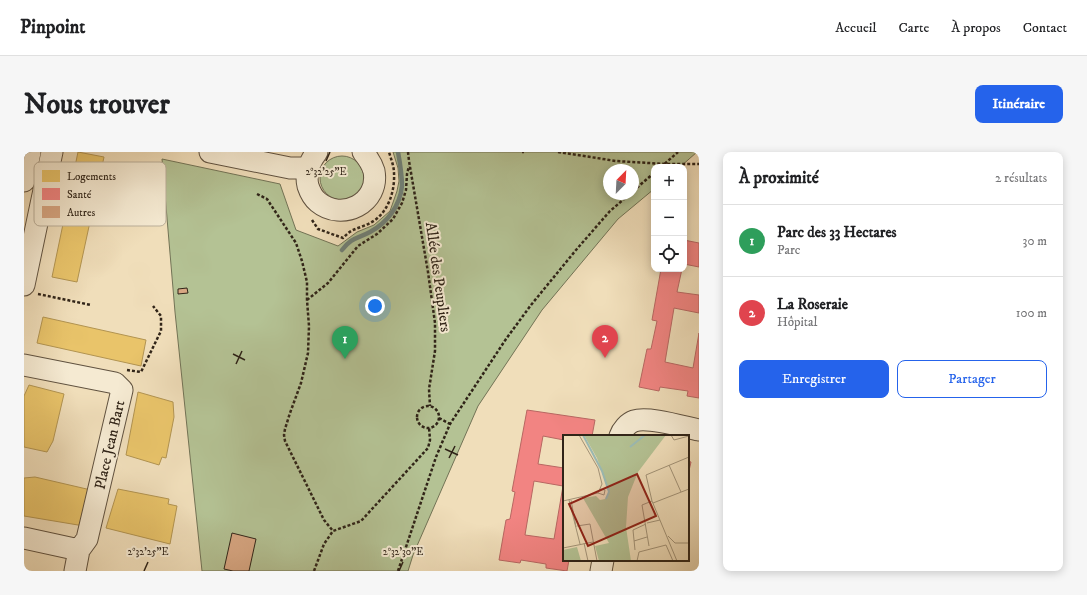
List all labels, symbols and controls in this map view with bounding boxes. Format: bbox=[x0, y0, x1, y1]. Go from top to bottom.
text: Pinpoint bbox=[20, 16, 85, 39]
text: Accueil bbox=[835, 19, 877, 37]
text: Carte bbox=[899, 19, 929, 37]
text: À propos bbox=[951, 19, 1001, 37]
text: Contact bbox=[1023, 19, 1067, 37]
button: Itinéraire bbox=[975, 85, 1063, 123]
text: Nous trouver bbox=[24, 87, 170, 122]
legend bbox=[34, 162, 166, 226]
north arrow bbox=[603, 164, 639, 200]
map controls bbox=[651, 164, 687, 272]
button: + bbox=[651, 164, 687, 200]
text: 2°32'25"E bbox=[305, 166, 347, 178]
text: À proximité bbox=[739, 167, 819, 189]
text: Logements bbox=[67, 170, 116, 184]
text: 2 résultats bbox=[995, 170, 1047, 186]
text: Santé bbox=[67, 188, 92, 202]
button: − bbox=[651, 200, 687, 236]
text: Autres bbox=[67, 206, 95, 220]
street label: Allée des Peupliers bbox=[421, 221, 455, 333]
text: Parc des 33 Hectares bbox=[777, 223, 897, 242]
text: 1 bbox=[750, 233, 754, 249]
text: 30 m bbox=[1023, 233, 1047, 249]
button: locate bbox=[651, 236, 687, 272]
text: Parc bbox=[777, 242, 800, 258]
text: La Roseraie bbox=[777, 295, 848, 314]
your location bbox=[365, 296, 385, 316]
text: 2 bbox=[749, 305, 755, 321]
text: 100 m bbox=[1016, 305, 1047, 321]
text: Hôpital bbox=[777, 314, 817, 330]
pin: 2 bbox=[592, 325, 618, 358]
pin: 1 bbox=[332, 326, 358, 359]
button: Enregistrer bbox=[739, 360, 889, 398]
button: Partager bbox=[897, 360, 1047, 398]
street label: Place Jean Bart bbox=[91, 398, 130, 491]
inset map bbox=[563, 435, 689, 561]
text: 2°32'25"E bbox=[127, 546, 169, 558]
text: 2°32'30"E bbox=[383, 546, 423, 558]

